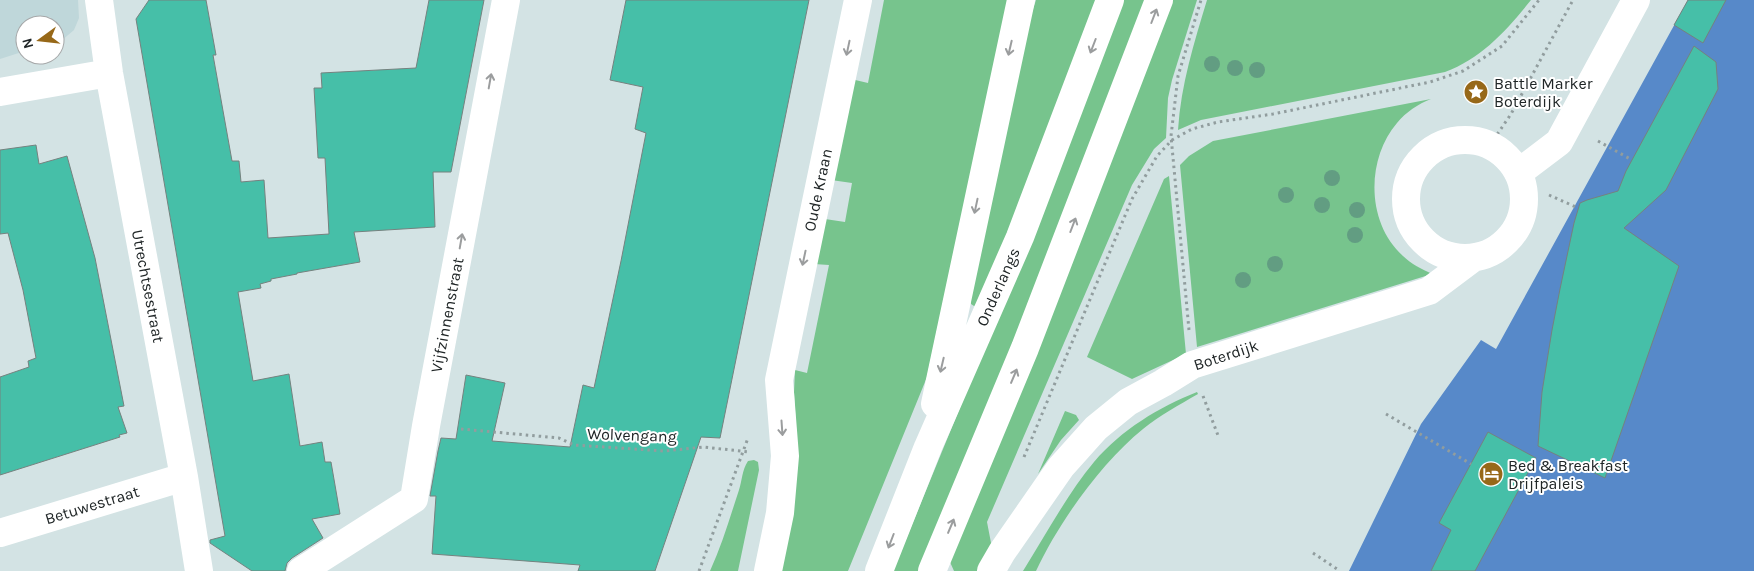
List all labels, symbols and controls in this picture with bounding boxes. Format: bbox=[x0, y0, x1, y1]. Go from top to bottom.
one-way arrow bbox=[1150, 8, 1159, 23]
north arrow bbox=[15, 15, 65, 65]
text: N bbox=[18, 36, 37, 50]
one-way arrow bbox=[1088, 37, 1097, 53]
one-way arrow bbox=[842, 39, 852, 55]
one-way arrow bbox=[1005, 39, 1014, 55]
one-way arrow bbox=[486, 73, 495, 89]
place label: Battle Marker Boterdijk bbox=[1494, 74, 1593, 111]
place icon: Battle Marker Boterdijk bbox=[1463, 79, 1489, 105]
street label: Oude Kraan bbox=[800, 147, 836, 233]
one-way arrow bbox=[971, 198, 980, 214]
one-way arrow bbox=[1069, 218, 1078, 233]
street label: Utrechtsestraat bbox=[128, 228, 168, 344]
one-way arrow bbox=[456, 233, 466, 249]
street label: Onderlangs bbox=[972, 245, 1024, 329]
one-way arrow bbox=[799, 250, 808, 266]
street label: Vijfzinnenstraat bbox=[426, 256, 468, 374]
street label: Boterdijk bbox=[1191, 336, 1261, 374]
one-way arrow bbox=[937, 357, 946, 373]
one-way arrow bbox=[1009, 369, 1019, 384]
one-way arrow bbox=[778, 420, 787, 436]
street label: Wolvengang bbox=[587, 424, 677, 446]
place label: Bed & Breakfast Drijfpaleis bbox=[1508, 456, 1628, 493]
hotel icon: Bed & Breakfast Drijfpaleis bbox=[1478, 461, 1504, 487]
street label: Betuwestraat bbox=[43, 482, 141, 528]
one-way arrow bbox=[947, 519, 957, 534]
one-way arrow bbox=[886, 533, 895, 548]

